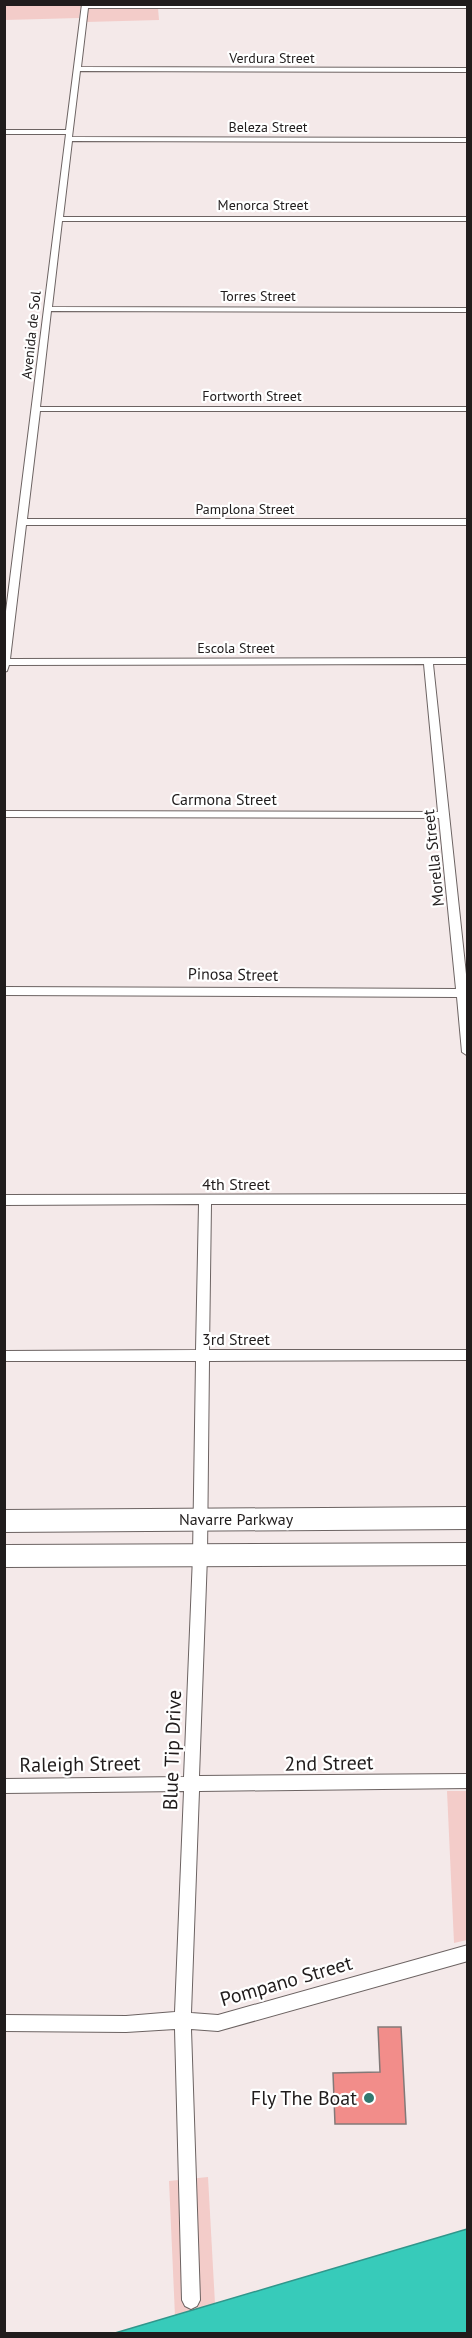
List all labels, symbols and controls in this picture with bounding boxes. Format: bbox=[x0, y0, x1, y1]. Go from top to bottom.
street label: Verdura Street bbox=[228, 49, 315, 67]
street label: Beleza Street bbox=[228, 118, 308, 136]
street label: Menorca Street bbox=[218, 196, 309, 214]
street label: Torres Street bbox=[220, 287, 296, 305]
street label: Avenida de Sol bbox=[17, 290, 45, 380]
street label: Fortworth Street bbox=[202, 387, 302, 405]
street label: Pamplona Street bbox=[196, 500, 295, 518]
street label: Escola Street bbox=[197, 639, 275, 657]
street label: Carmona Street bbox=[171, 789, 277, 809]
street label: Morella Street bbox=[418, 808, 448, 907]
street label: Pinosa Street bbox=[188, 963, 279, 985]
street label: 4th Street bbox=[202, 1174, 271, 1194]
street label: 3rd Street bbox=[202, 1329, 271, 1349]
street label: Navarre Parkway bbox=[179, 1509, 294, 1529]
street label: Blue Tip Drive bbox=[157, 1689, 187, 1811]
street label: 2nd Street bbox=[284, 1749, 374, 1777]
street label: Raleigh Street bbox=[19, 1750, 141, 1778]
street label: Pompano Street bbox=[217, 1950, 355, 2012]
place label: Fly The Boat bbox=[251, 2085, 357, 2111]
marker: Fly The Boat bbox=[362, 2091, 376, 2105]

